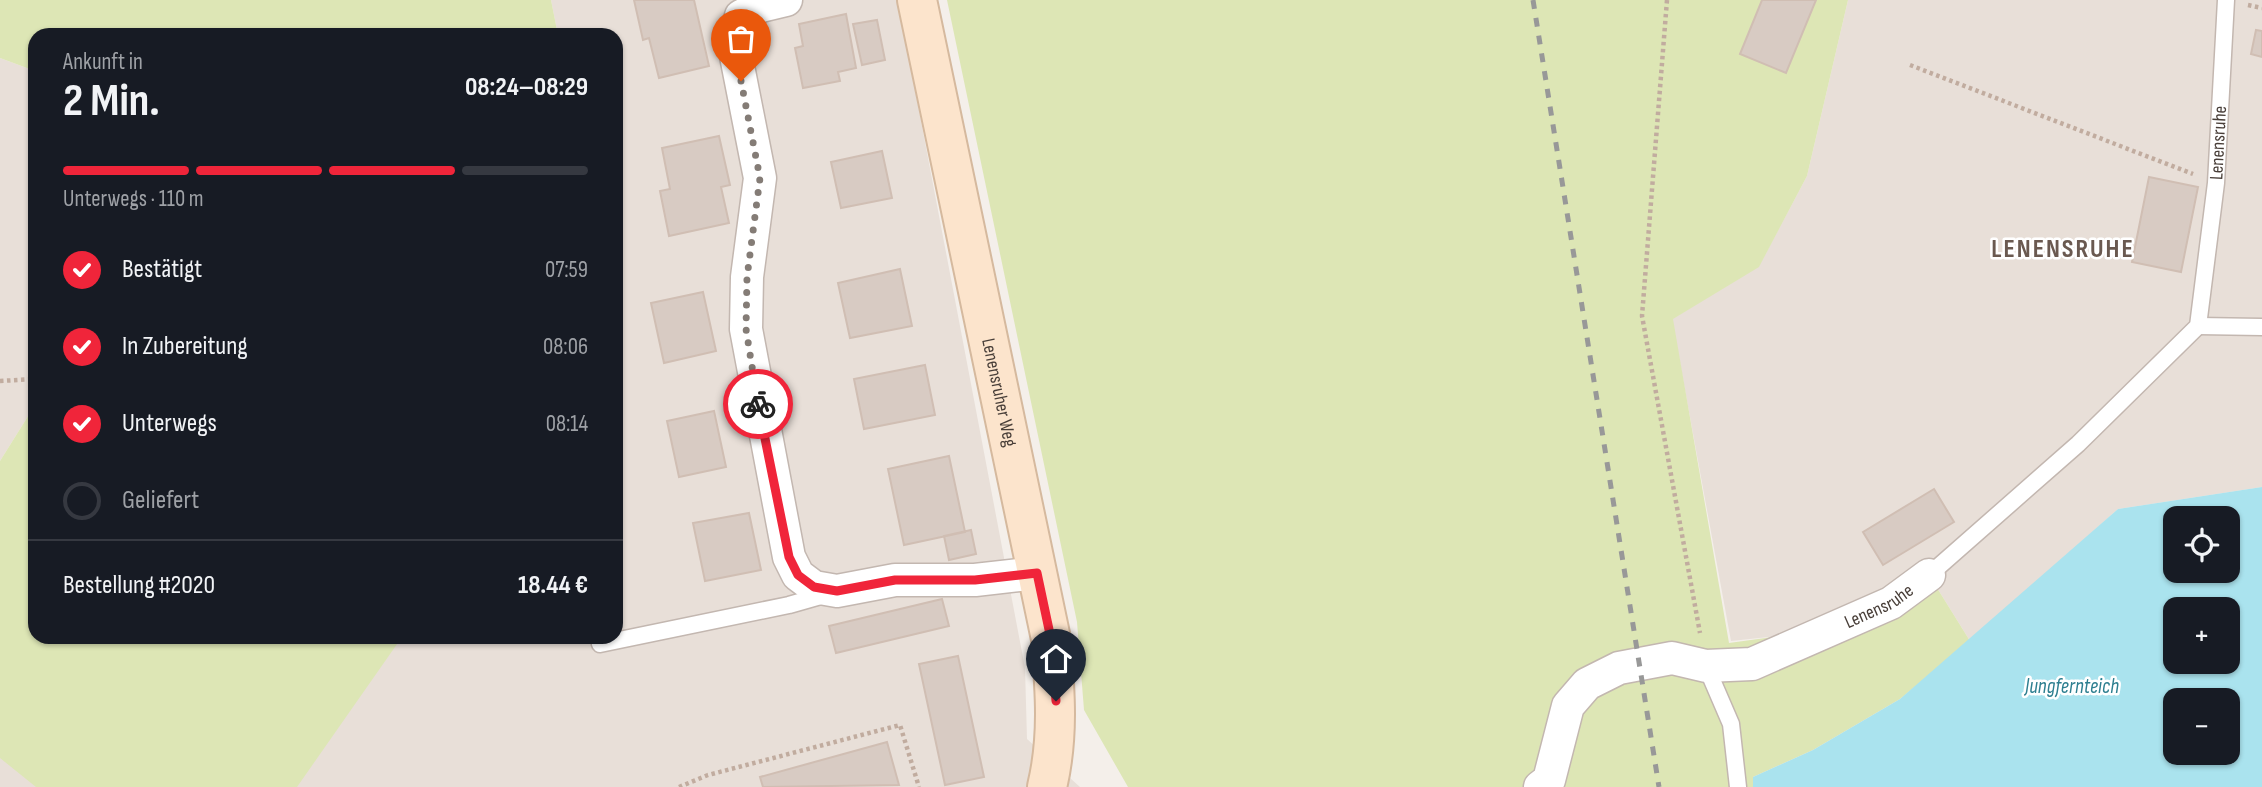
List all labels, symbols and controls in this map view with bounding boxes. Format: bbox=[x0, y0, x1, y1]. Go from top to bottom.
pin bbox=[711, 9, 771, 81]
icon: bag bbox=[722, 20, 760, 58]
text: Ankunft in bbox=[63, 48, 143, 76]
text: 08:24–08:29 bbox=[465, 72, 588, 103]
text: 2 Min. bbox=[63, 74, 160, 129]
street label: Lenensruhe bbox=[2205, 105, 2232, 181]
text: Unterwegs · 110 m bbox=[63, 185, 204, 213]
district label: LENENSRUHE bbox=[1991, 234, 2135, 265]
icon: check bbox=[63, 251, 101, 289]
text: Bestätigt bbox=[122, 254, 202, 285]
text: 07:59 bbox=[545, 256, 588, 284]
icon: check bbox=[63, 328, 101, 366]
text: In Zubereitung bbox=[122, 331, 248, 362]
text: 08:06 bbox=[543, 333, 588, 361]
street label: Lenensruher Weg bbox=[977, 336, 1022, 449]
courier bbox=[723, 369, 793, 439]
icon: bike bbox=[739, 385, 777, 423]
icon: check bbox=[63, 405, 101, 443]
text: Unterwegs bbox=[122, 408, 217, 439]
text: 08:14 bbox=[546, 410, 588, 438]
text: Geliefert bbox=[122, 485, 199, 516]
map controls bbox=[2163, 506, 2240, 765]
button: locate bbox=[2163, 506, 2240, 583]
text: Bestellung #2020 bbox=[63, 570, 215, 601]
text: 18.44 € bbox=[518, 570, 588, 601]
street label: Lenensruhe bbox=[1841, 579, 1918, 633]
button: + bbox=[2163, 597, 2240, 674]
pin bbox=[1026, 629, 1086, 701]
icon: home bbox=[1037, 640, 1075, 678]
water label: Jungfernteich bbox=[2023, 674, 2119, 699]
button: − bbox=[2163, 688, 2240, 765]

